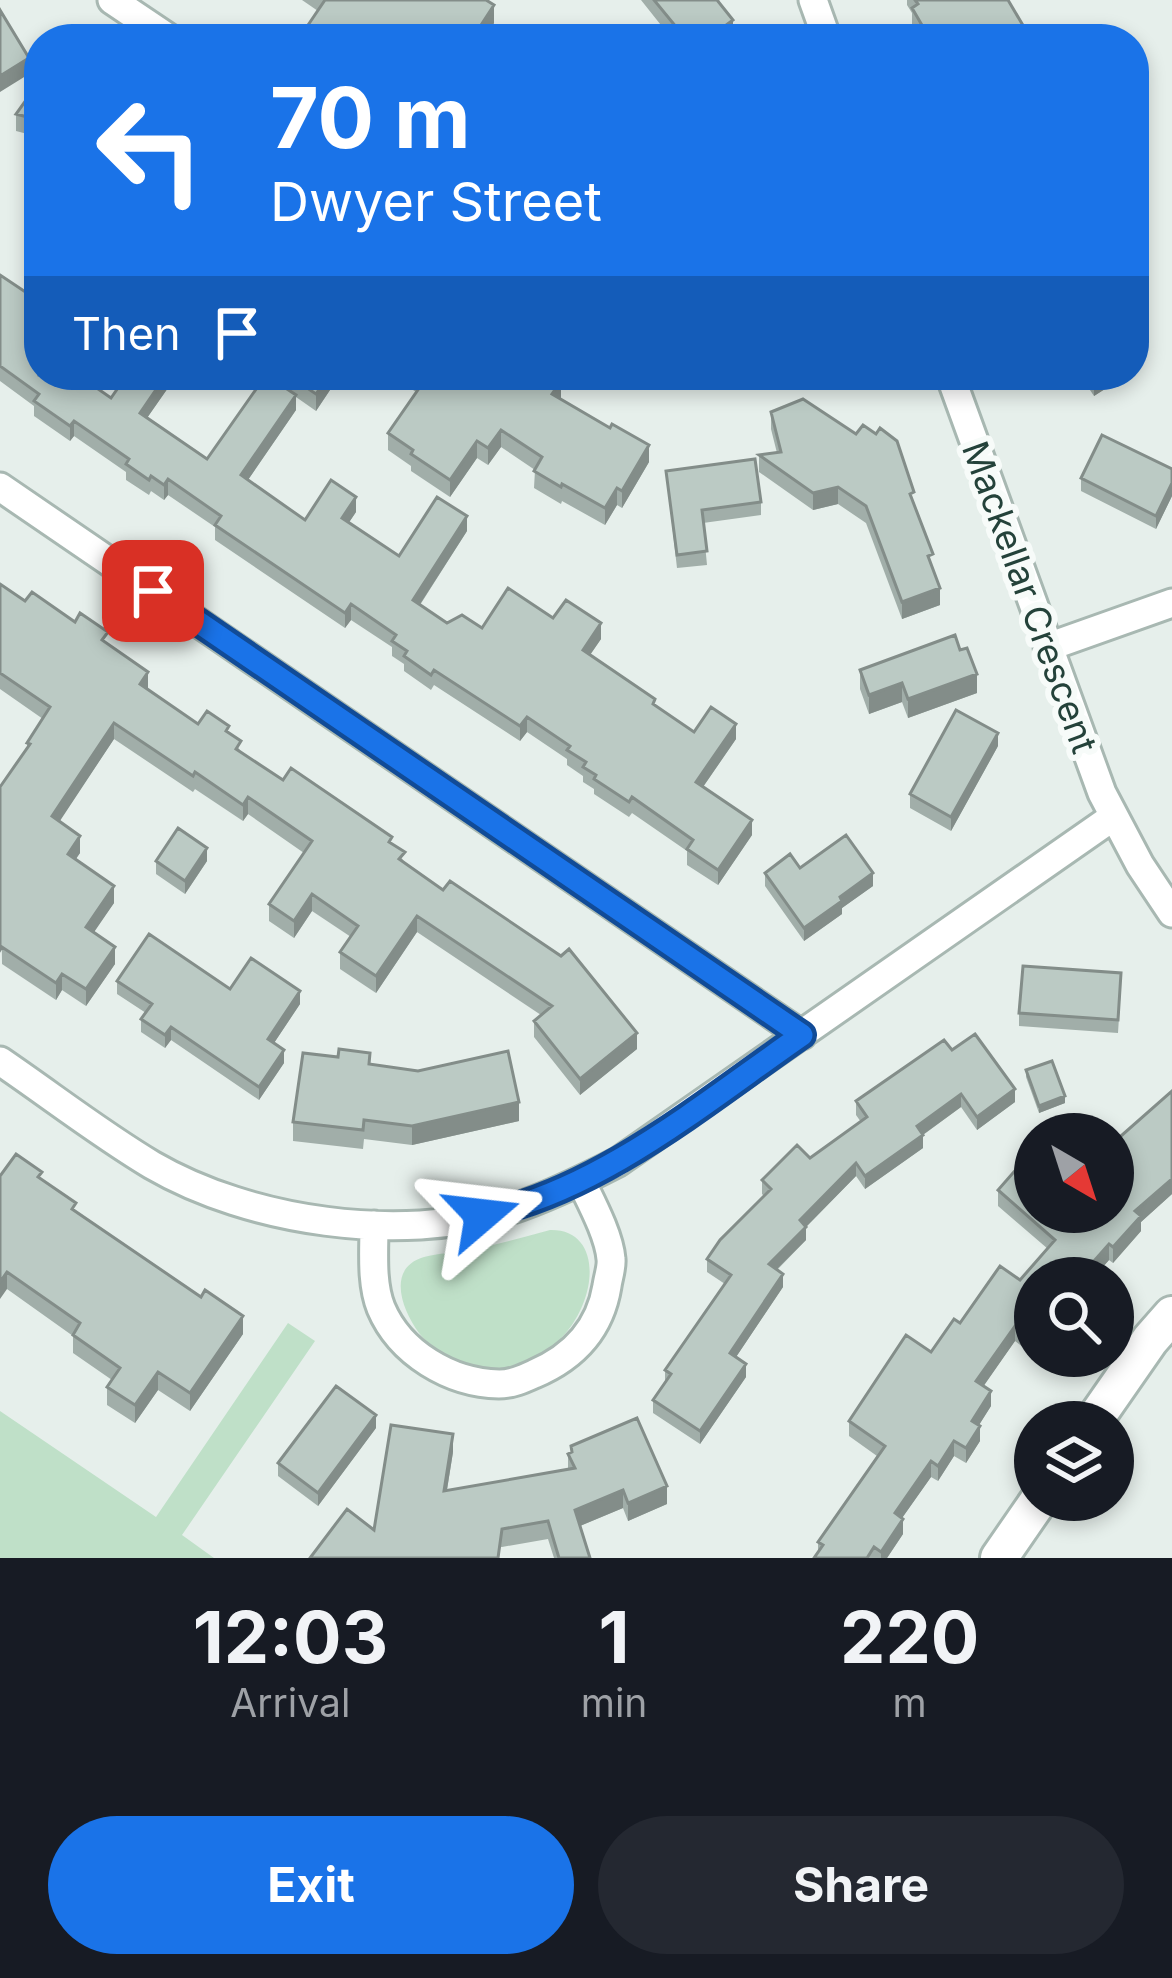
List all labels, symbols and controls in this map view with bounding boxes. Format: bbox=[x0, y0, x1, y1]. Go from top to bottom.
text: 70 m bbox=[270, 67, 471, 168]
icon: left bbox=[72, 72, 228, 228]
text: Dwyer Street bbox=[270, 169, 602, 234]
icon: arrive bbox=[204, 300, 270, 366]
text: Then bbox=[72, 306, 180, 361]
street label: Mackellar Crescent bbox=[953, 435, 1107, 759]
pin bbox=[102, 540, 204, 642]
icon: arrive bbox=[120, 558, 186, 624]
north arrow bbox=[1014, 1113, 1134, 1233]
map controls bbox=[1014, 1113, 1134, 1521]
position arrow bbox=[419, 1152, 545, 1278]
button: search bbox=[1014, 1257, 1134, 1377]
button: layers bbox=[1014, 1401, 1134, 1521]
text: 12:03 bbox=[193, 1593, 388, 1680]
text: 1 bbox=[599, 1593, 630, 1680]
text: 220 bbox=[840, 1593, 979, 1680]
text: Arrival bbox=[230, 1679, 350, 1726]
text: min bbox=[581, 1679, 647, 1726]
text: m bbox=[893, 1679, 927, 1726]
button: Exit bbox=[48, 1816, 574, 1954]
button: Share bbox=[598, 1816, 1124, 1954]

